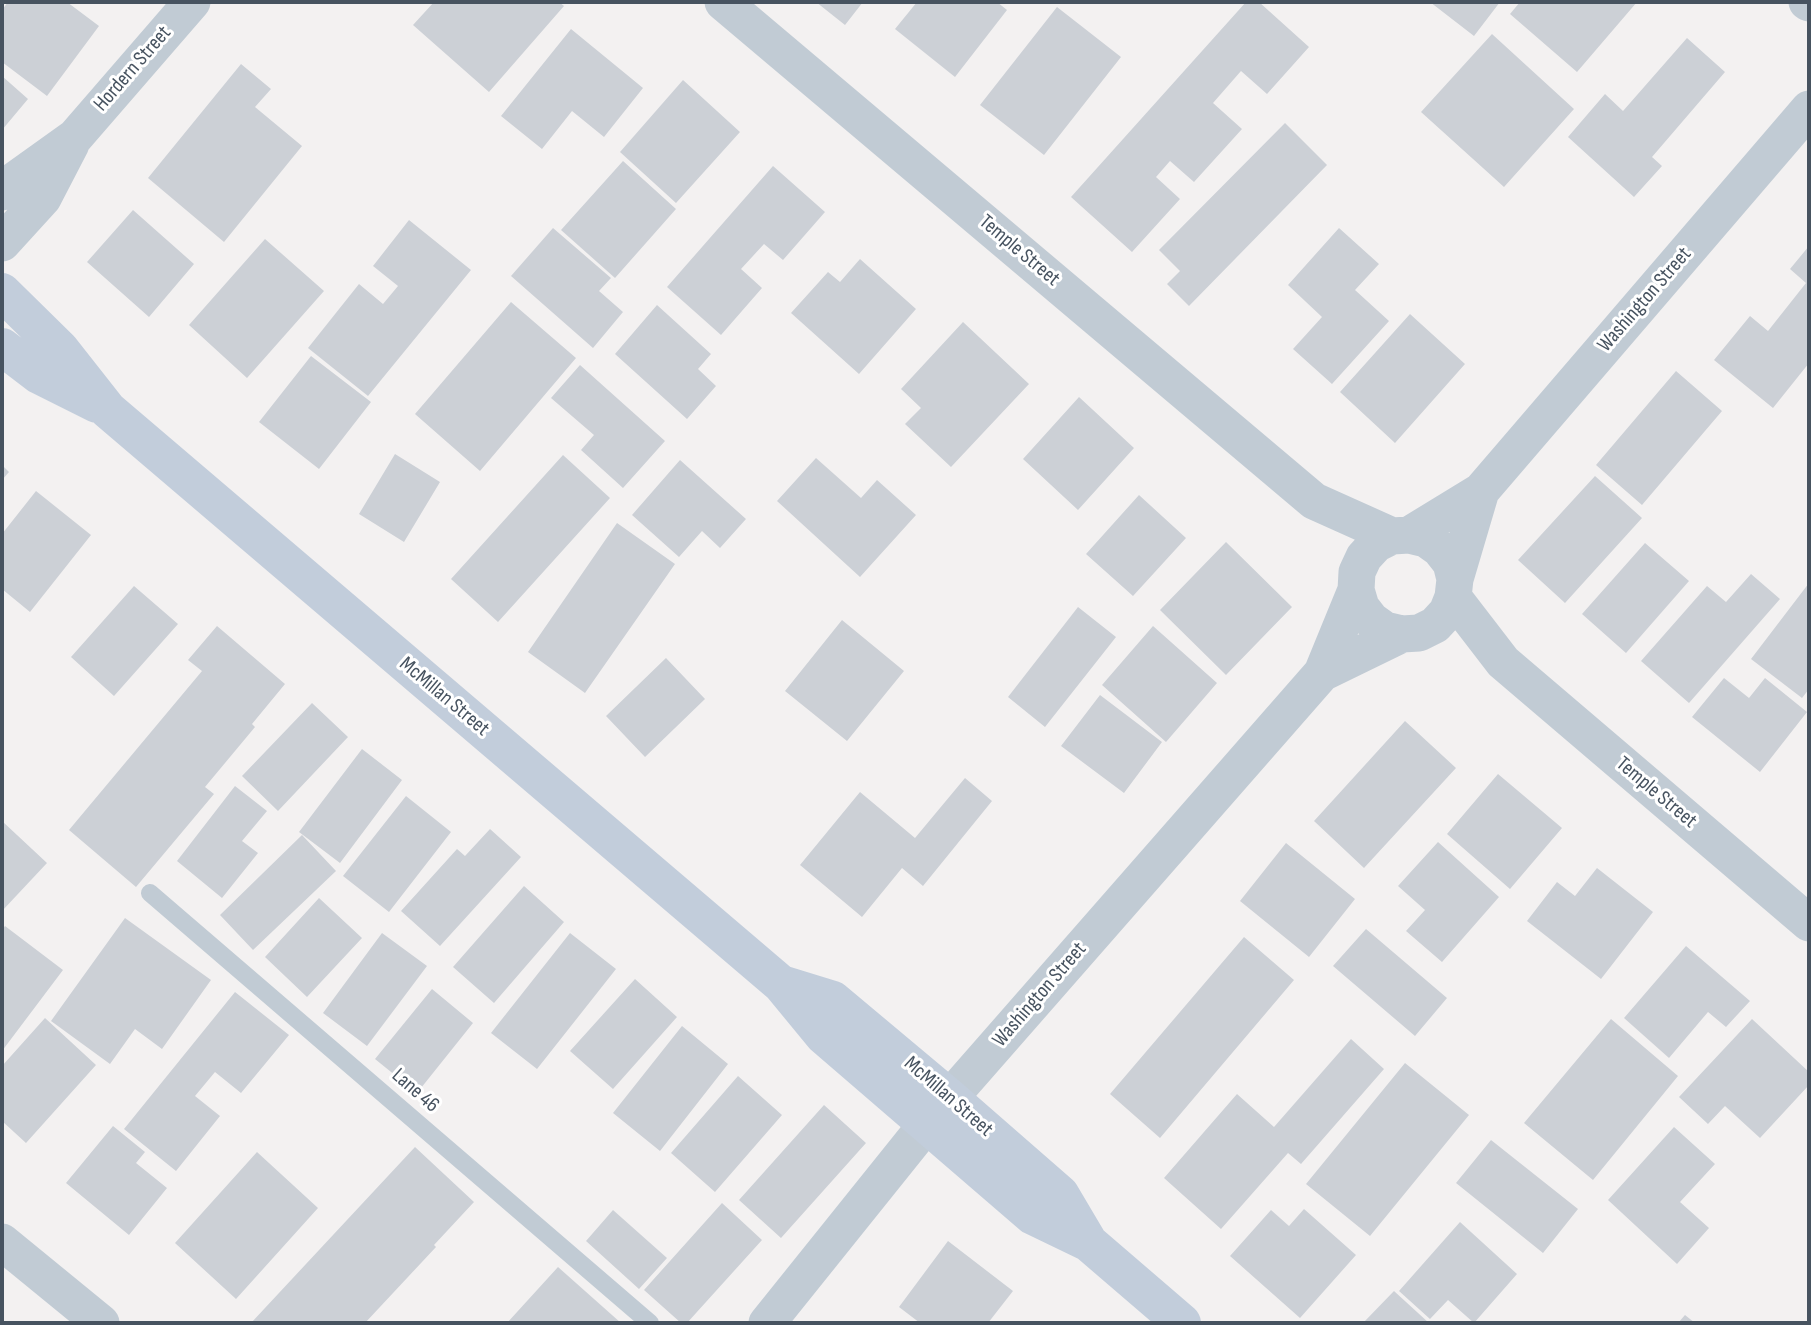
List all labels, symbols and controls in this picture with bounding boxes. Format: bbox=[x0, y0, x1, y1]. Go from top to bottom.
street label: Hordern Street bbox=[89, 21, 177, 117]
street label: Temple Street bbox=[973, 210, 1065, 292]
street label: Washington Street bbox=[1593, 242, 1697, 358]
street label: McMillan Street bbox=[394, 652, 494, 742]
street label: Temple Street bbox=[1610, 752, 1702, 834]
street label: Washington Street bbox=[988, 937, 1092, 1053]
street label: McMillan Street bbox=[898, 1051, 998, 1143]
street label: Lane 46 bbox=[386, 1064, 444, 1118]

